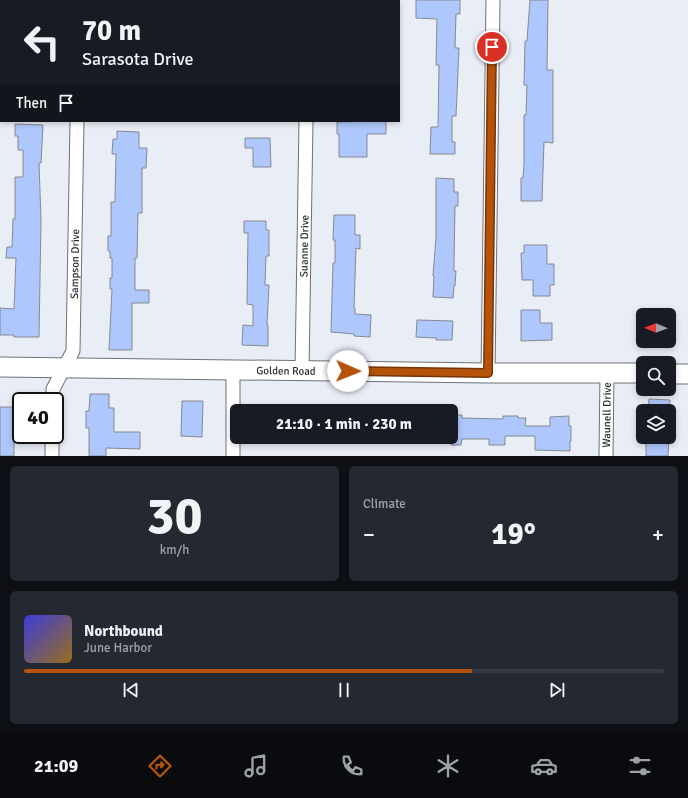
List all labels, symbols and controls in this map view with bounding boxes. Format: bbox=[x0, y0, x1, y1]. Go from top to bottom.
text: 70 m bbox=[82, 14, 141, 48]
icon: left bbox=[16, 16, 68, 68]
pin bbox=[475, 30, 509, 64]
icon: arrive bbox=[481, 36, 503, 58]
text: Sarasota Drive bbox=[82, 48, 193, 70]
icon: arrive bbox=[55, 92, 77, 114]
text: Then bbox=[16, 94, 47, 112]
street label: Suanne Drive bbox=[297, 215, 311, 277]
street label: Sampson Drive bbox=[67, 229, 82, 299]
north arrow bbox=[636, 308, 676, 348]
map controls bbox=[636, 308, 676, 444]
position arrow bbox=[327, 350, 369, 392]
button: search bbox=[636, 356, 676, 396]
street label: Golden Road bbox=[256, 364, 316, 377]
street label: Waunell Drive bbox=[600, 382, 613, 448]
speed limit sign: 40 bbox=[12, 392, 64, 444]
button: layers bbox=[636, 404, 676, 444]
text: 21:10 · 1 min · 230 m bbox=[276, 415, 412, 433]
text: 30 bbox=[146, 484, 203, 548]
text: Climate bbox=[363, 496, 406, 512]
text: 19° bbox=[491, 516, 536, 553]
text: − bbox=[363, 521, 375, 548]
text: + bbox=[652, 521, 664, 548]
text: km/h bbox=[160, 542, 189, 558]
text: Northbound bbox=[84, 622, 163, 640]
text: June Harbor bbox=[84, 640, 152, 656]
icon: previous bbox=[120, 679, 142, 701]
icon: pause bbox=[333, 679, 355, 701]
icon: next bbox=[546, 679, 568, 701]
icon: directions bbox=[146, 752, 174, 780]
icon: music bbox=[242, 752, 270, 780]
icon: phone bbox=[338, 752, 366, 780]
icon: climate bbox=[434, 752, 462, 780]
icon: car bbox=[530, 752, 558, 780]
icon: filters bbox=[626, 752, 654, 780]
text: 21:09 bbox=[34, 755, 78, 777]

